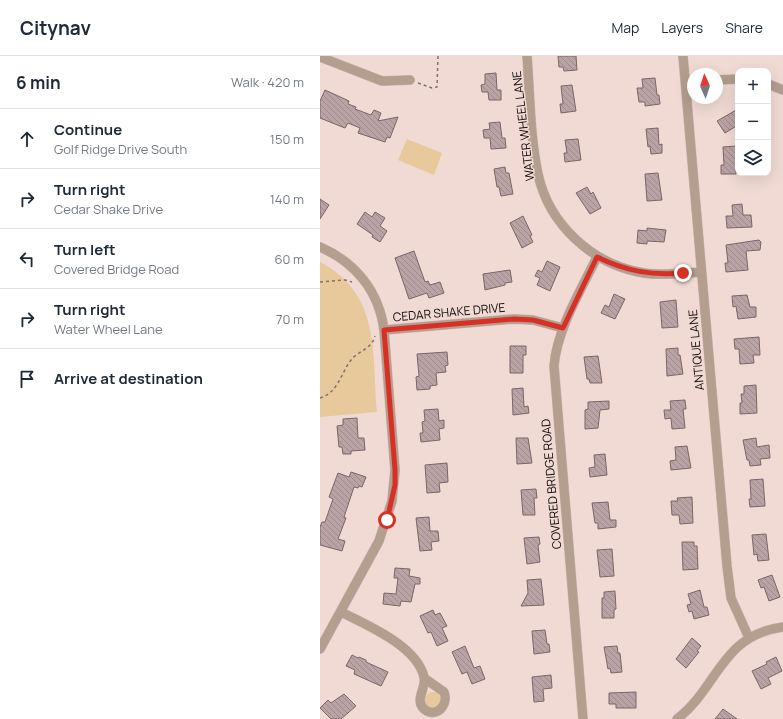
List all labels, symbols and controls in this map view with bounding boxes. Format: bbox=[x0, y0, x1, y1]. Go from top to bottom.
text: Citynav bbox=[20, 15, 91, 41]
text: Map bbox=[611, 18, 639, 37]
text: Layers bbox=[661, 18, 703, 37]
text: Share bbox=[725, 18, 763, 37]
north arrow bbox=[687, 68, 723, 104]
map controls bbox=[735, 68, 771, 176]
button: + bbox=[735, 68, 771, 104]
street label: WATER WHEEL LANE bbox=[508, 70, 538, 182]
text: 6 min bbox=[16, 71, 61, 94]
text: Walk · 420 m bbox=[231, 73, 304, 91]
button: − bbox=[735, 104, 771, 140]
text: Continue bbox=[54, 119, 122, 140]
icon: ahead bbox=[16, 128, 38, 150]
text: 150 m bbox=[270, 130, 304, 148]
text: Golf Ridge Drive South bbox=[54, 140, 187, 158]
button: layers bbox=[735, 140, 771, 176]
text: Turn right bbox=[54, 179, 125, 200]
icon: right bbox=[16, 188, 38, 210]
text: 140 m bbox=[270, 190, 304, 208]
text: Cedar Shake Drive bbox=[54, 200, 163, 218]
text: Turn left bbox=[54, 239, 116, 260]
icon: left bbox=[16, 248, 38, 270]
text: 60 m bbox=[274, 250, 304, 268]
text: Covered Bridge Road bbox=[54, 260, 179, 278]
route end bbox=[674, 264, 692, 282]
text: Turn right bbox=[54, 299, 125, 320]
street label: CEDAR SHAKE DRIVE bbox=[392, 299, 506, 325]
icon: right bbox=[16, 308, 38, 330]
street label: ANTIQUE LANE bbox=[684, 309, 708, 391]
text: 70 m bbox=[276, 310, 304, 328]
text: Water Wheel Lane bbox=[54, 320, 162, 338]
icon: arrive bbox=[16, 368, 38, 390]
text: Arrive at destination bbox=[54, 368, 203, 389]
street label: COVERED BRIDGE ROAD bbox=[537, 418, 565, 550]
route start bbox=[378, 511, 396, 529]

